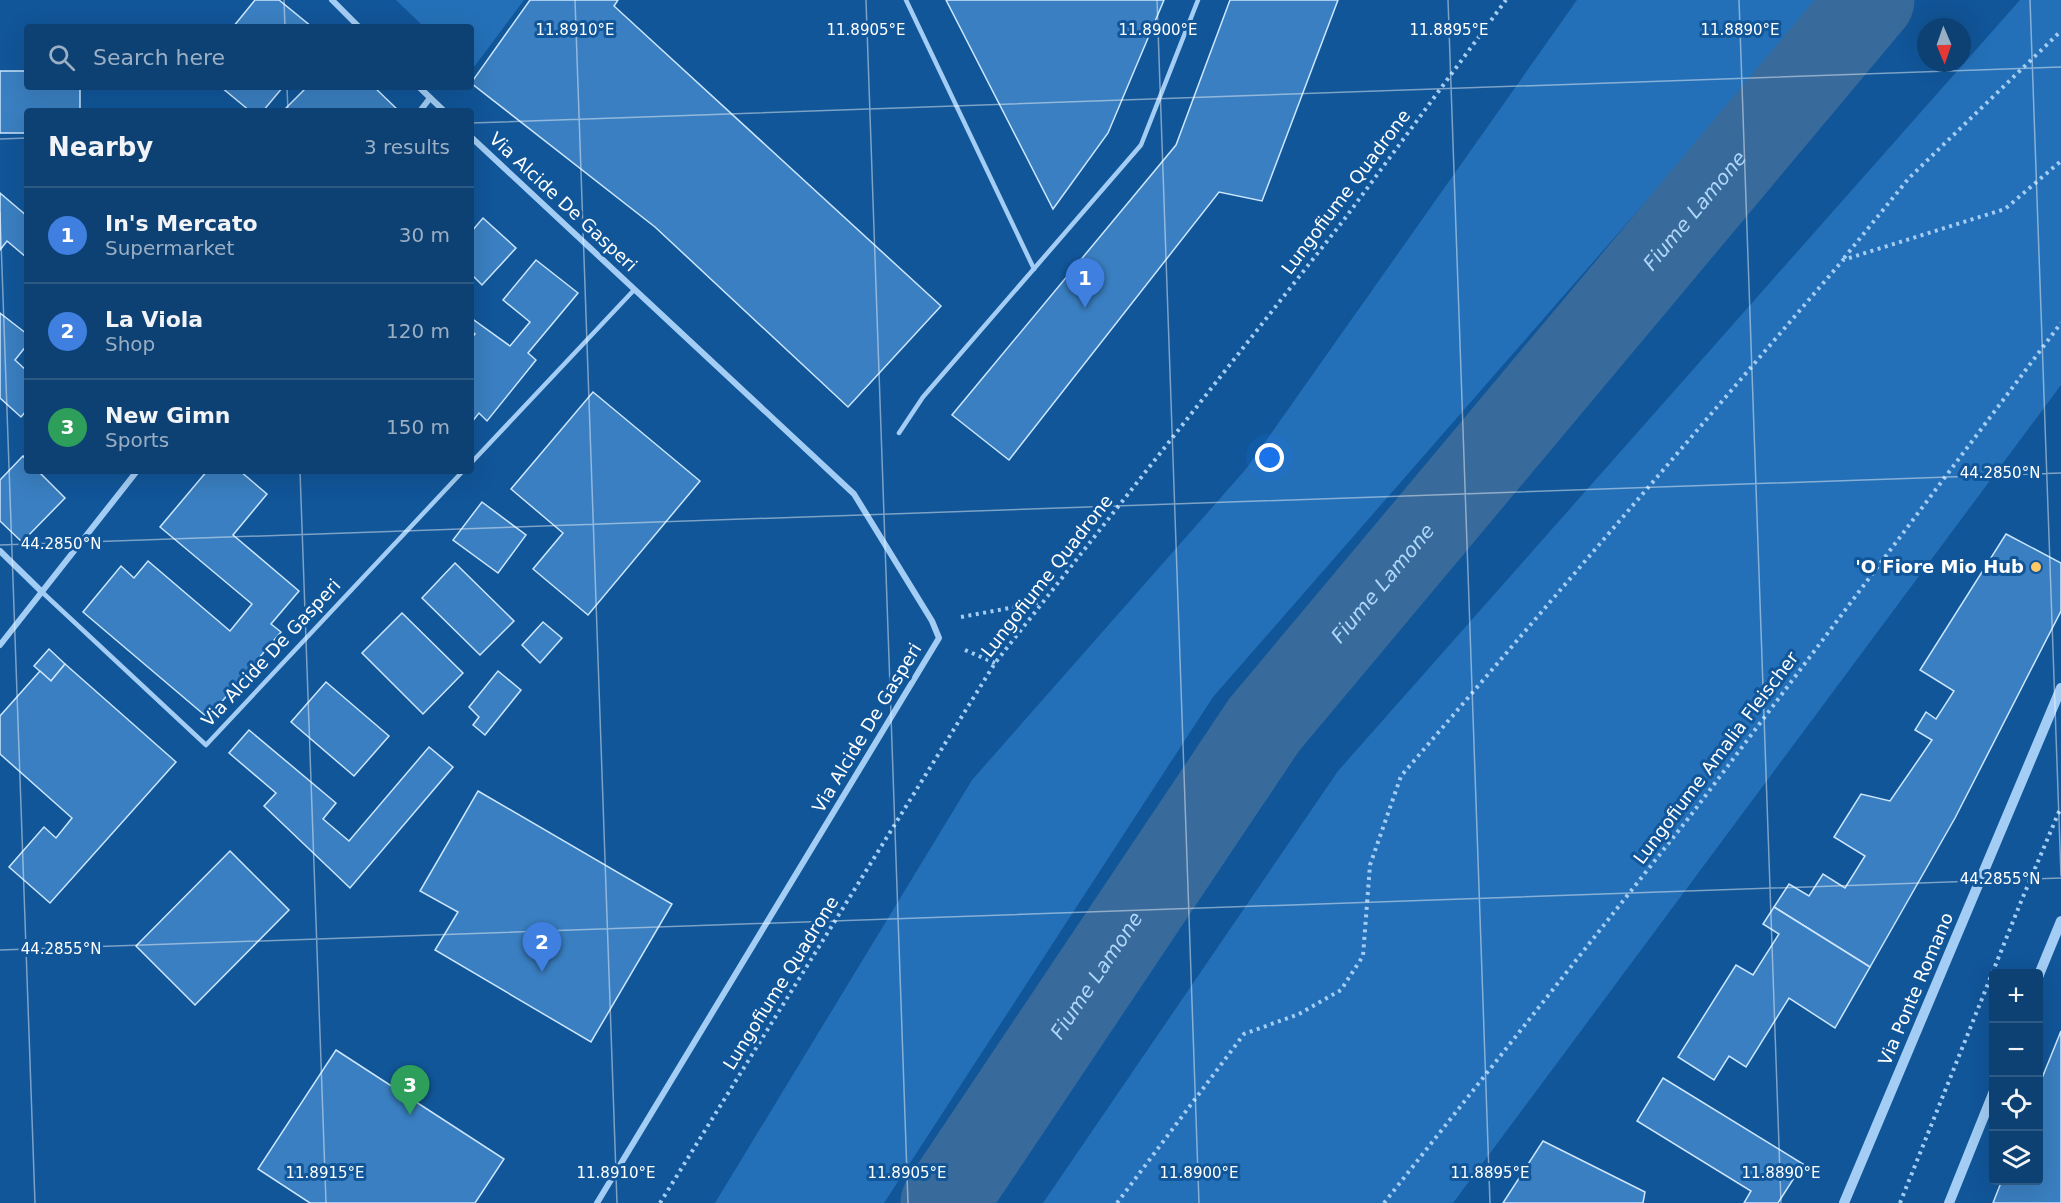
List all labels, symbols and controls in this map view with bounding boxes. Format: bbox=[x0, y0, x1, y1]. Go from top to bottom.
north arrow bbox=[1917, 18, 1971, 72]
text: 11.8910°E bbox=[535, 21, 615, 39]
text: 11.8905°E bbox=[826, 21, 906, 39]
text: 11.8900°E bbox=[1118, 21, 1198, 39]
text: 11.8895°E bbox=[1409, 21, 1489, 39]
text: 11.8890°E bbox=[1700, 21, 1780, 39]
search box bbox=[24, 24, 474, 90]
icon: search bbox=[45, 41, 78, 74]
text: Search here bbox=[93, 45, 225, 70]
street label: Lungofiume Quadrone bbox=[1277, 105, 1414, 278]
street label: Via Alcide De Gasperi bbox=[485, 128, 641, 275]
text: Nearby bbox=[48, 132, 153, 162]
text: 3 results bbox=[364, 135, 450, 159]
water label: Fiume Lamone bbox=[1638, 146, 1751, 275]
text: In's Mercato bbox=[105, 211, 258, 236]
text: 1 bbox=[61, 223, 74, 247]
text: 30 m bbox=[399, 223, 450, 247]
text: Supermarket bbox=[105, 236, 234, 260]
pin: 1 bbox=[1066, 258, 1104, 308]
text: La Viola bbox=[105, 307, 203, 332]
text: 2 bbox=[61, 319, 74, 343]
text: 120 m bbox=[386, 319, 450, 343]
text: Shop bbox=[105, 332, 155, 356]
text: New Gimn bbox=[105, 403, 231, 428]
text: 3 bbox=[61, 415, 74, 439]
text: 150 m bbox=[386, 415, 450, 439]
text: Sports bbox=[105, 428, 169, 452]
your location bbox=[1255, 443, 1284, 472]
text: 44.2850°N bbox=[1960, 464, 2040, 482]
street label: Lungofiume Quadrone bbox=[977, 490, 1117, 661]
water label: Fiume Lamone bbox=[1326, 519, 1439, 648]
text: 44.2850°N bbox=[21, 535, 101, 553]
place label: 'O Fiore Mio Hub bbox=[1855, 556, 2024, 577]
marker: 'O Fiore Mio Hub bbox=[2029, 560, 2043, 574]
street label: Via Alcide De Gasperi bbox=[197, 575, 344, 731]
street label: Via Alcide De Gasperi bbox=[808, 639, 926, 816]
street label: Lungofiume Amalia Fleischer bbox=[1629, 647, 1803, 868]
text: 44.2855°N bbox=[1960, 870, 2040, 888]
street label: Lungofiume Quadrone bbox=[719, 892, 843, 1073]
water label: Fiume Lamone bbox=[1045, 907, 1148, 1044]
street label: Via Ponte Romano bbox=[1874, 909, 1957, 1068]
pin: 2 bbox=[522, 922, 562, 972]
text: 44.2855°N bbox=[21, 940, 101, 958]
map controls bbox=[1989, 969, 2043, 1185]
button: + bbox=[1989, 969, 2043, 1023]
button: − bbox=[1989, 1023, 2043, 1077]
pin: 3 bbox=[390, 1066, 430, 1115]
button: locate bbox=[1989, 1077, 2043, 1131]
button: layers bbox=[1989, 1131, 2043, 1185]
text: 11.8915°E bbox=[285, 1164, 365, 1182]
text: 11.8910°E bbox=[576, 1164, 656, 1182]
text: 11.8905°E bbox=[867, 1164, 947, 1182]
text: 11.8900°E bbox=[1159, 1164, 1239, 1182]
text: 11.8895°E bbox=[1450, 1164, 1530, 1182]
text: 11.8890°E bbox=[1741, 1164, 1821, 1182]

